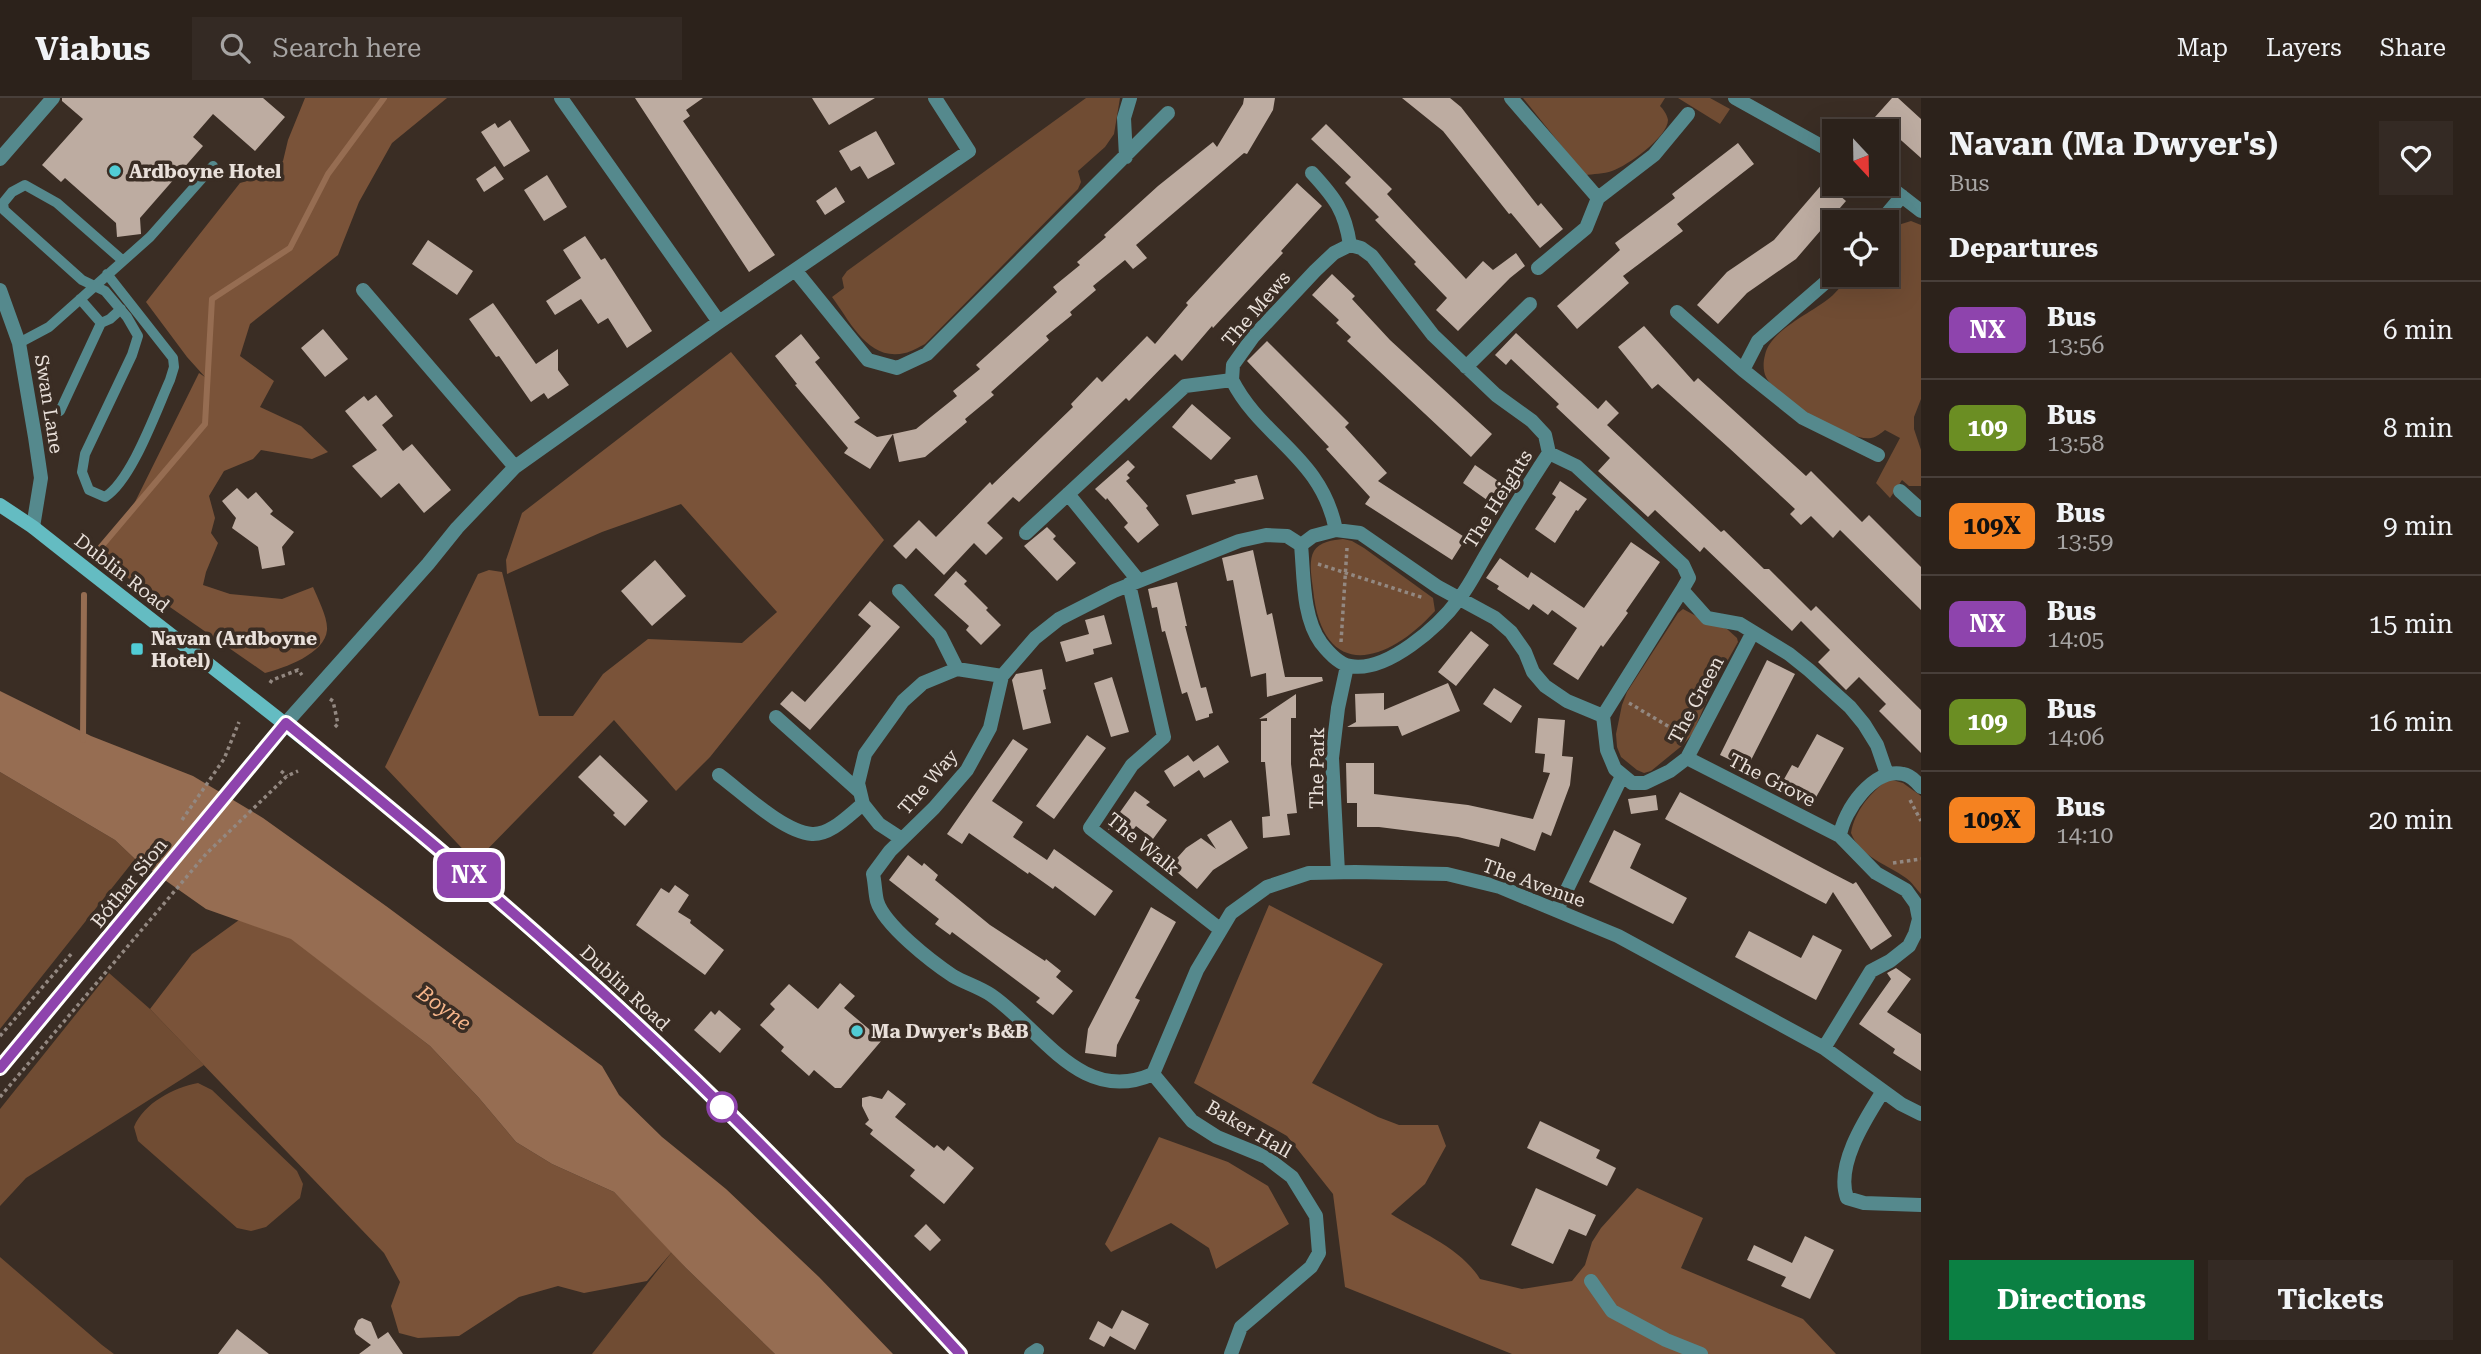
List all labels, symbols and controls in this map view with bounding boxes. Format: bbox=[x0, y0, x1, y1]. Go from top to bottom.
search box bbox=[192, 17, 682, 80]
text: Viabus bbox=[35, 29, 150, 68]
icon: search bbox=[216, 29, 254, 67]
text: Search here bbox=[272, 33, 421, 63]
text: Map bbox=[2177, 34, 2228, 62]
text: Layers bbox=[2266, 34, 2342, 62]
text: Share bbox=[2380, 34, 2446, 62]
north arrow bbox=[1822, 119, 1899, 196]
map controls bbox=[1822, 119, 1899, 287]
button: heart bbox=[2379, 121, 2453, 195]
text: Navan (Ma Dwyer's) bbox=[1949, 124, 2278, 163]
place label: Ardboyne Hotel bbox=[129, 160, 281, 183]
marker: Ardboyne Hotel bbox=[107, 163, 123, 179]
text: Bus bbox=[1949, 170, 1989, 197]
button: locate bbox=[1822, 210, 1899, 287]
text: Departures bbox=[1949, 233, 2098, 263]
street label: The Mews bbox=[1217, 266, 1295, 352]
text: Bus bbox=[2047, 302, 2096, 332]
text: 6 min bbox=[2383, 315, 2453, 345]
text: NX bbox=[1969, 316, 2006, 344]
text: 13:56 bbox=[2047, 332, 2104, 359]
street label: Swan Lane bbox=[30, 353, 68, 455]
text: Bus bbox=[2047, 400, 2096, 430]
text: 8 min bbox=[2383, 413, 2453, 443]
text: 109 bbox=[1967, 414, 2008, 442]
text: 13:58 bbox=[2047, 430, 2104, 457]
street label: The Heights bbox=[1459, 446, 1537, 552]
text: Bus bbox=[2056, 498, 2105, 528]
text: 9 min bbox=[2383, 511, 2453, 541]
text: 109X bbox=[1963, 512, 2021, 540]
text: 13:59 bbox=[2056, 528, 2113, 555]
street label: Dublin Road bbox=[70, 529, 174, 617]
text: Bus bbox=[2047, 596, 2096, 626]
text: 15 min bbox=[2369, 609, 2453, 639]
text: NX bbox=[1969, 610, 2006, 638]
text: 14:05 bbox=[2047, 626, 2104, 653]
place label: Navan (Ardboyne Hotel) bbox=[151, 627, 317, 672]
marker: Navan (Ardboyne Hotel) bbox=[129, 641, 145, 657]
street label: The Green bbox=[1663, 652, 1729, 748]
text: Bus bbox=[2047, 694, 2096, 724]
text: 16 min bbox=[2369, 707, 2453, 737]
text: 109 bbox=[1967, 708, 2008, 736]
text: 14:06 bbox=[2047, 724, 2104, 751]
street label: The Park bbox=[1305, 727, 1329, 809]
street label: The Way bbox=[893, 744, 963, 820]
street label: The Grove bbox=[1724, 748, 1820, 812]
text: Bus bbox=[2056, 792, 2105, 822]
text: 20 min bbox=[2369, 805, 2453, 835]
text: 109X bbox=[1963, 806, 2021, 834]
street label: The Walk bbox=[1102, 808, 1184, 880]
text: 14:10 bbox=[2056, 822, 2113, 849]
street label: Bóthar Sion bbox=[86, 834, 172, 932]
line badge: NX bbox=[438, 852, 500, 898]
street label: The Avenue bbox=[1479, 854, 1589, 912]
text: NX bbox=[451, 861, 487, 889]
street label: Dublin Road bbox=[575, 941, 675, 1035]
water label: Boyne bbox=[412, 980, 475, 1035]
place label: Ma Dwyer's B&B bbox=[871, 1020, 1029, 1043]
marker: Ma Dwyer's B&B bbox=[849, 1023, 865, 1039]
unlabelled marker bbox=[707, 1092, 737, 1122]
street label: Baker Hall bbox=[1202, 1095, 1296, 1163]
button: Directions bbox=[1949, 1260, 2194, 1340]
button: Tickets bbox=[2208, 1260, 2453, 1340]

